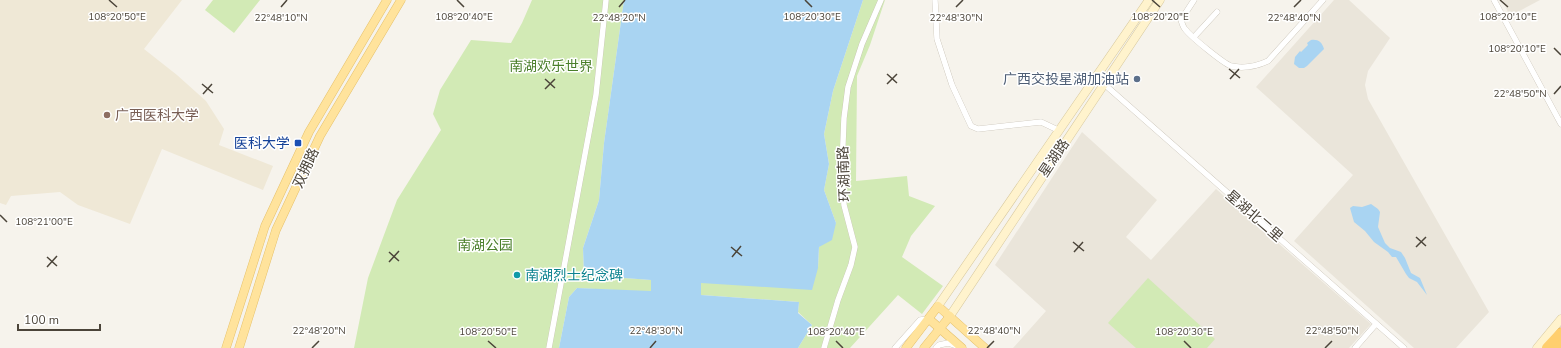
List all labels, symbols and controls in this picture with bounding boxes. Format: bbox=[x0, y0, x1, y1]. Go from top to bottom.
text: 108°20'50"E bbox=[88, 10, 146, 24]
text: 108°20'40"E bbox=[435, 10, 493, 24]
text: 108°20'30"E bbox=[783, 10, 841, 24]
text: 108°20'20"E bbox=[1131, 10, 1189, 24]
text: 108°20'10"E bbox=[1479, 10, 1537, 24]
text: 22°48'10"N bbox=[254, 11, 308, 25]
text: 22°48'20"N bbox=[592, 11, 646, 25]
text: 22°48'30"N bbox=[929, 11, 983, 25]
text: 22°48'40"N bbox=[1267, 11, 1321, 25]
text: 108°20'10"E bbox=[1488, 42, 1546, 56]
park label: 南湖欢乐世界 bbox=[509, 57, 593, 76]
place label: 广西交投星湖加油站 bbox=[1003, 70, 1129, 89]
marker: 广西交投星湖加油站 bbox=[1132, 74, 1142, 84]
text: 22°48'50"N bbox=[1493, 87, 1547, 101]
place label: 广西医科大学 bbox=[115, 106, 199, 125]
marker: 广西医科大学 bbox=[102, 110, 112, 120]
place label: 医科大学 bbox=[234, 134, 290, 153]
street label: 星湖路 bbox=[1034, 135, 1074, 181]
marker: 医科大学 bbox=[293, 138, 303, 148]
street label: 双拥路 bbox=[289, 145, 323, 191]
street label: 环湖南路 bbox=[834, 146, 854, 202]
street label: 星湖北二里 bbox=[1221, 186, 1287, 246]
text: 108°21'00"E bbox=[15, 215, 73, 229]
park label: 南湖公园 bbox=[457, 236, 513, 255]
place label: 南湖烈士纪念碑 bbox=[525, 266, 623, 285]
marker: 南湖烈士纪念碑 bbox=[512, 270, 522, 280]
scale bar bbox=[18, 306, 100, 332]
text: 100 m bbox=[24, 312, 59, 328]
text: 22°48'20"N bbox=[292, 324, 346, 338]
text: 22°48'30"N bbox=[629, 324, 683, 338]
text: 22°48'40"N bbox=[967, 324, 1021, 338]
text: 22°48'50"N bbox=[1305, 324, 1359, 338]
text: 108°20'50"E bbox=[459, 325, 517, 339]
text: 108°20'40"E bbox=[807, 325, 865, 339]
text: 108°20'30"E bbox=[1155, 325, 1213, 339]

